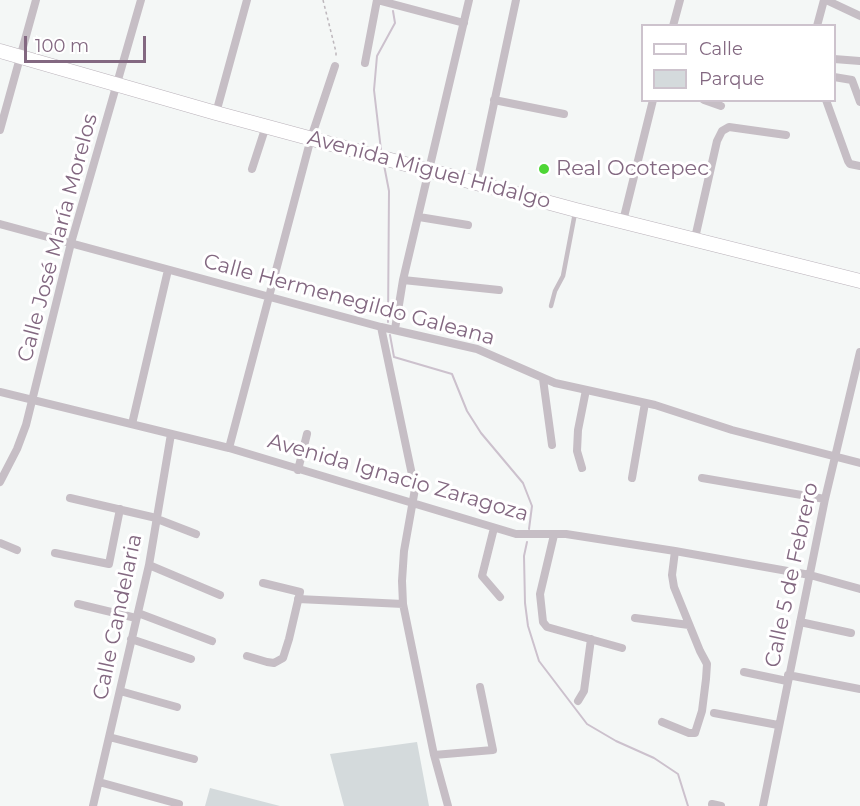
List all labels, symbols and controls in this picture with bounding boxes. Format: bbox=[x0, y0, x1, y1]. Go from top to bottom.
scale bar bbox=[27, 24, 148, 62]
legend bbox=[641, 24, 836, 102]
text: 100 m bbox=[35, 35, 89, 57]
text: Calle bbox=[699, 38, 743, 60]
text: Parque bbox=[699, 68, 764, 90]
street label: Calle José María Morelos bbox=[13, 111, 103, 365]
street label: Avenida Miguel Hidalgo bbox=[305, 125, 553, 215]
place label: Real Ocotepec bbox=[556, 156, 709, 182]
marker: Real Ocotepec bbox=[537, 162, 551, 176]
street label: Calle Hermenegildo Galeana bbox=[201, 249, 497, 351]
street label: Avenida Ignacio Zaragoza bbox=[265, 429, 531, 527]
street label: Calle 5 de Febrero bbox=[760, 480, 824, 670]
street label: Calle Candelaria bbox=[88, 532, 148, 702]

